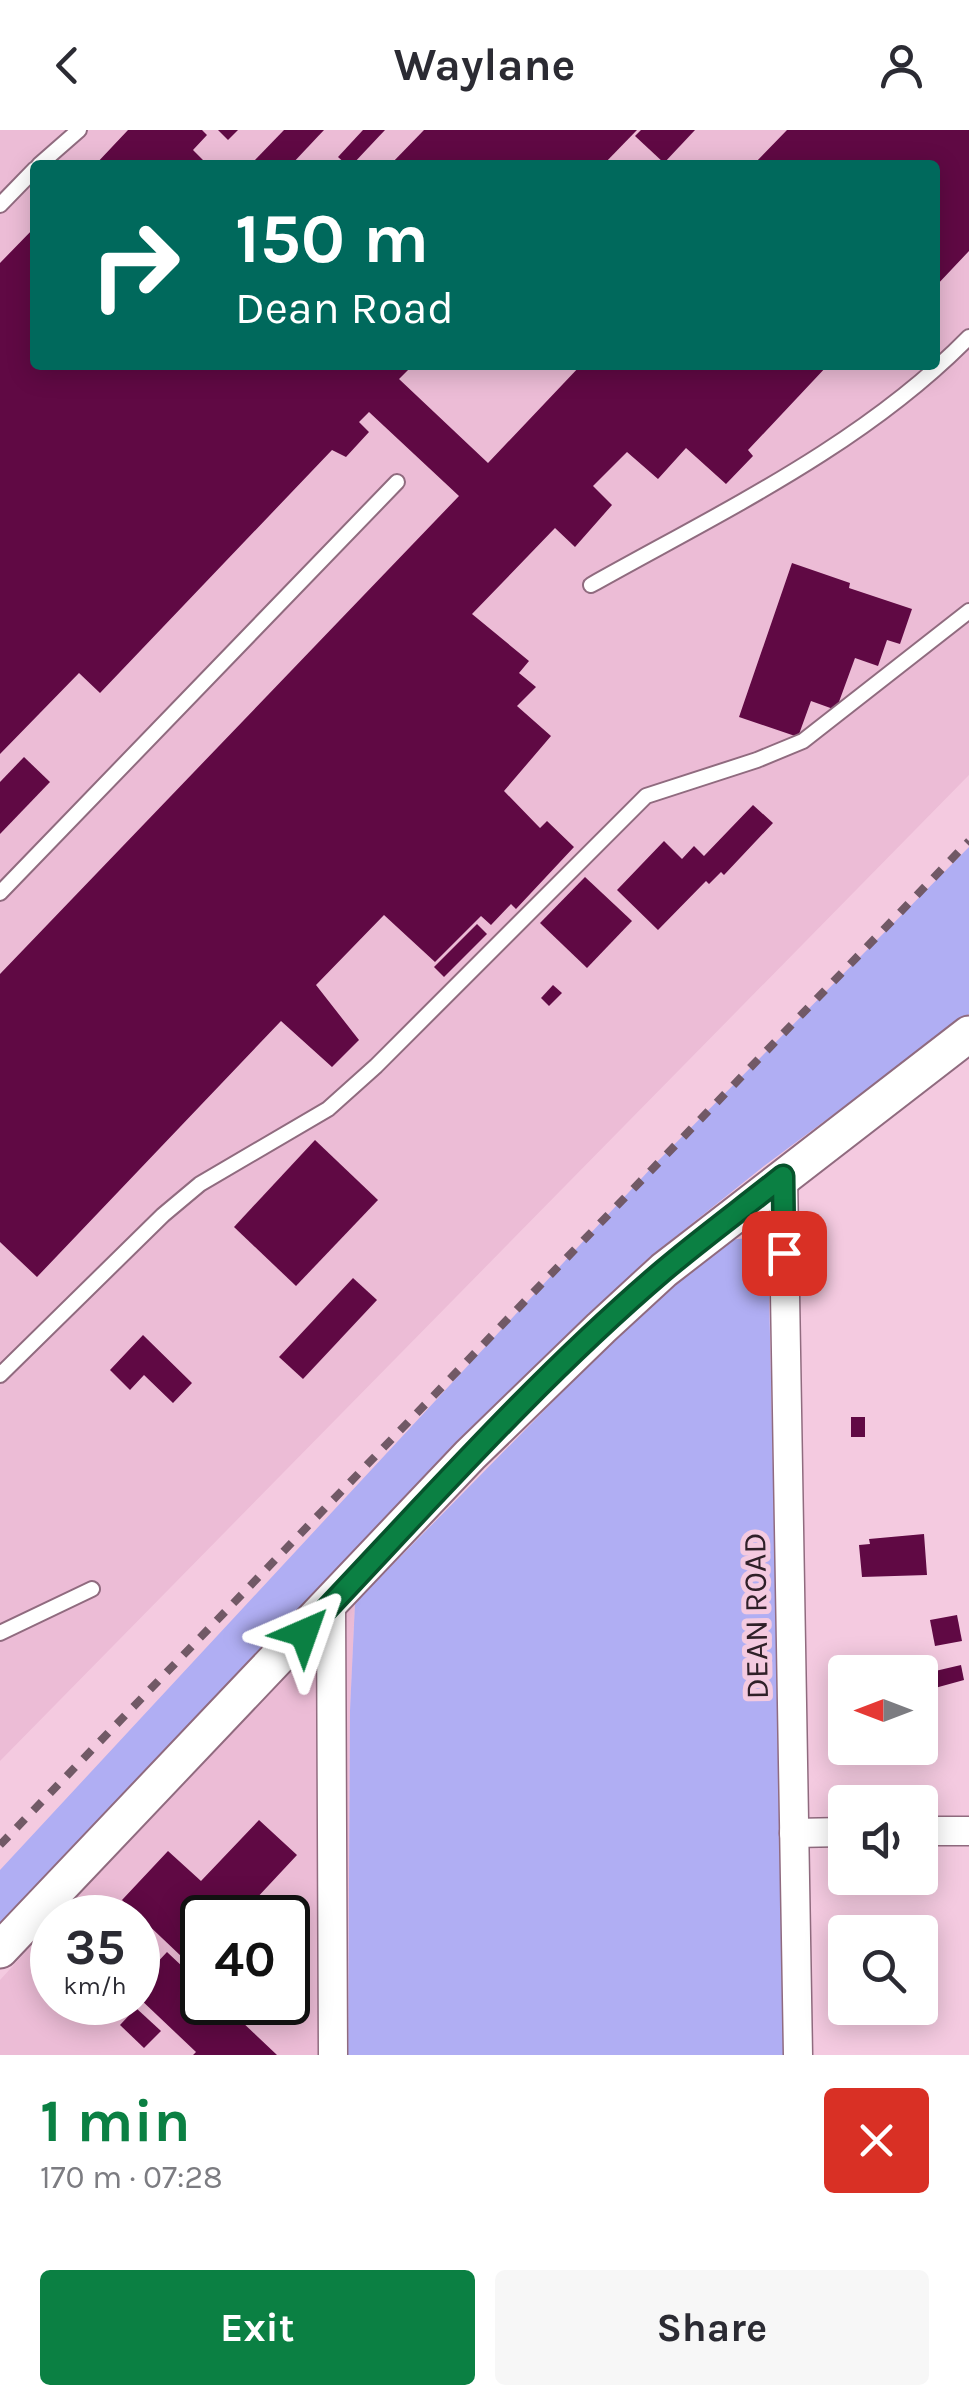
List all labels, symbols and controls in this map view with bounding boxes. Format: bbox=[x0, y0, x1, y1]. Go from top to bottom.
icon: back bbox=[40, 38, 95, 93]
icon: person bbox=[874, 38, 929, 93]
text: Waylane bbox=[394, 39, 575, 91]
text: 150 m bbox=[235, 198, 429, 280]
icon: right bbox=[70, 200, 200, 330]
text: Dean Road bbox=[235, 282, 454, 334]
pin bbox=[742, 1211, 827, 1296]
icon: arrive bbox=[757, 1226, 812, 1281]
street label: DEAN ROAD bbox=[736, 1532, 776, 1700]
position arrow bbox=[252, 1581, 356, 1685]
north arrow bbox=[828, 1655, 938, 1765]
map controls bbox=[828, 1655, 938, 2025]
button: sound bbox=[828, 1785, 938, 1895]
speed limit sign: 40 bbox=[180, 1895, 310, 2025]
button: search bbox=[828, 1915, 938, 2025]
text: 35 bbox=[65, 1918, 125, 1977]
text: km/h bbox=[63, 1971, 127, 2000]
text: 1 min bbox=[40, 2086, 191, 2156]
button: close bbox=[824, 2088, 929, 2193]
text: 170 m · 07:28 bbox=[40, 2159, 223, 2196]
button: Exit bbox=[40, 2270, 475, 2385]
button: Share bbox=[495, 2270, 929, 2385]

